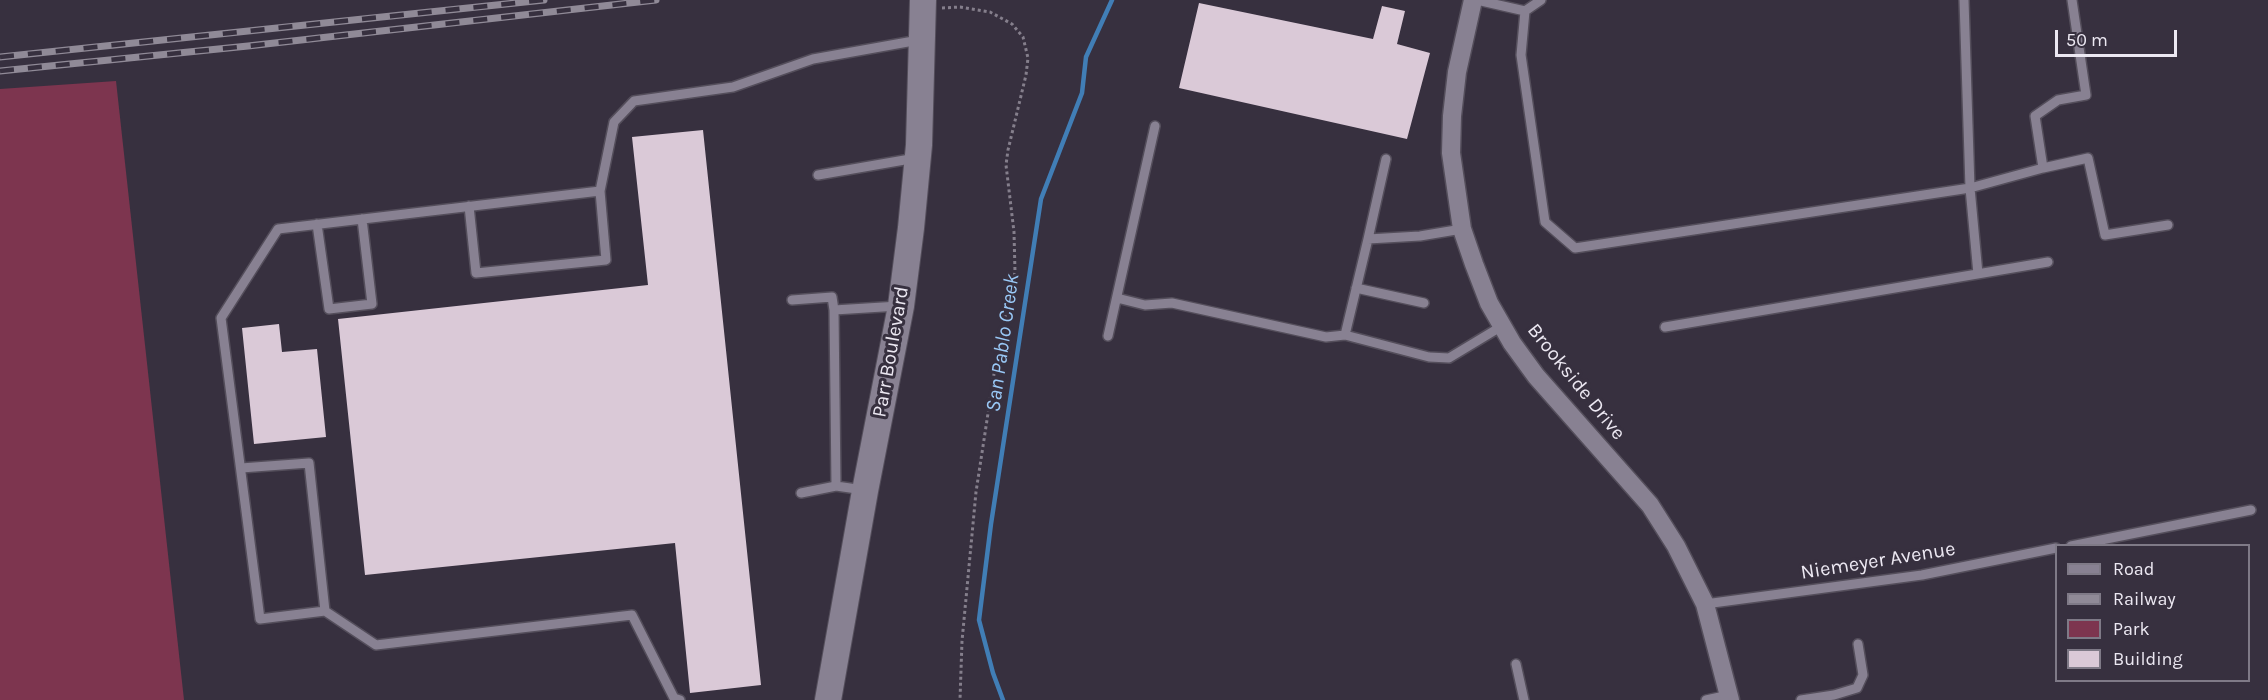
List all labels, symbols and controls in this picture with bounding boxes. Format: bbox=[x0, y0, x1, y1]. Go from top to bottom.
scale bar bbox=[2058, 18, 2180, 56]
text: 50 m bbox=[2066, 29, 2108, 51]
water label: San Pablo Creek bbox=[981, 272, 1025, 414]
street label: Parr Boulevard bbox=[868, 285, 914, 419]
street label: Brookside Drive bbox=[1522, 319, 1630, 445]
street label: Niemeyer Avenue bbox=[1799, 537, 1957, 585]
legend bbox=[2055, 544, 2250, 682]
text: Road bbox=[2113, 558, 2154, 580]
text: Railway bbox=[2113, 588, 2176, 610]
text: Park bbox=[2113, 618, 2150, 640]
text: Building bbox=[2113, 648, 2183, 670]

